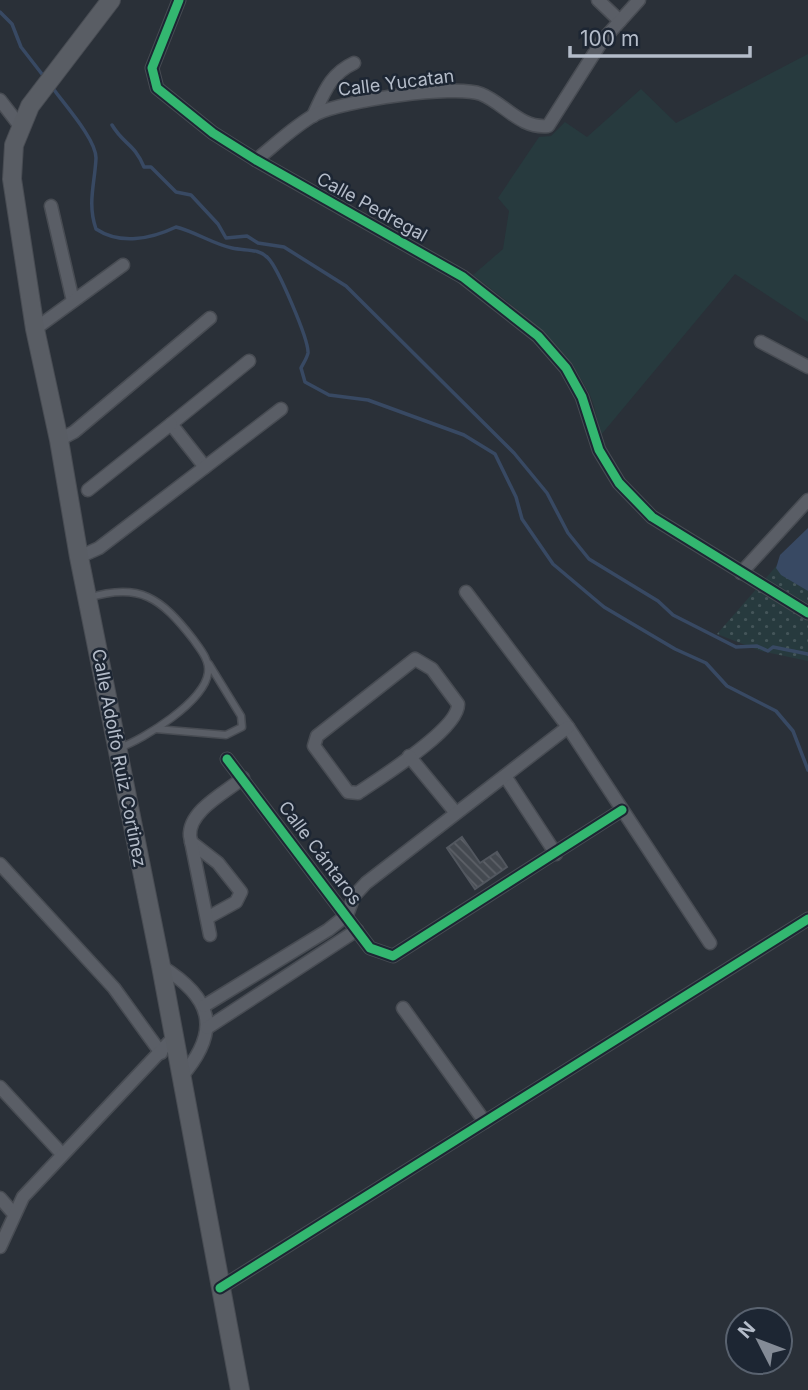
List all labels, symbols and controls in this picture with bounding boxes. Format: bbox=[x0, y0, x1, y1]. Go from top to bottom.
scale bar bbox=[570, 14, 750, 58]
text: 100 m bbox=[580, 26, 639, 51]
street label: Calle Yucatan bbox=[337, 65, 455, 100]
street label: Calle Pedregal bbox=[313, 168, 431, 246]
street label: Calle Adolfo Ruiz Cortinez bbox=[88, 647, 151, 869]
street label: Calle Cántaros bbox=[275, 797, 366, 909]
north arrow bbox=[724, 1306, 794, 1376]
text: N bbox=[733, 1317, 760, 1343]

